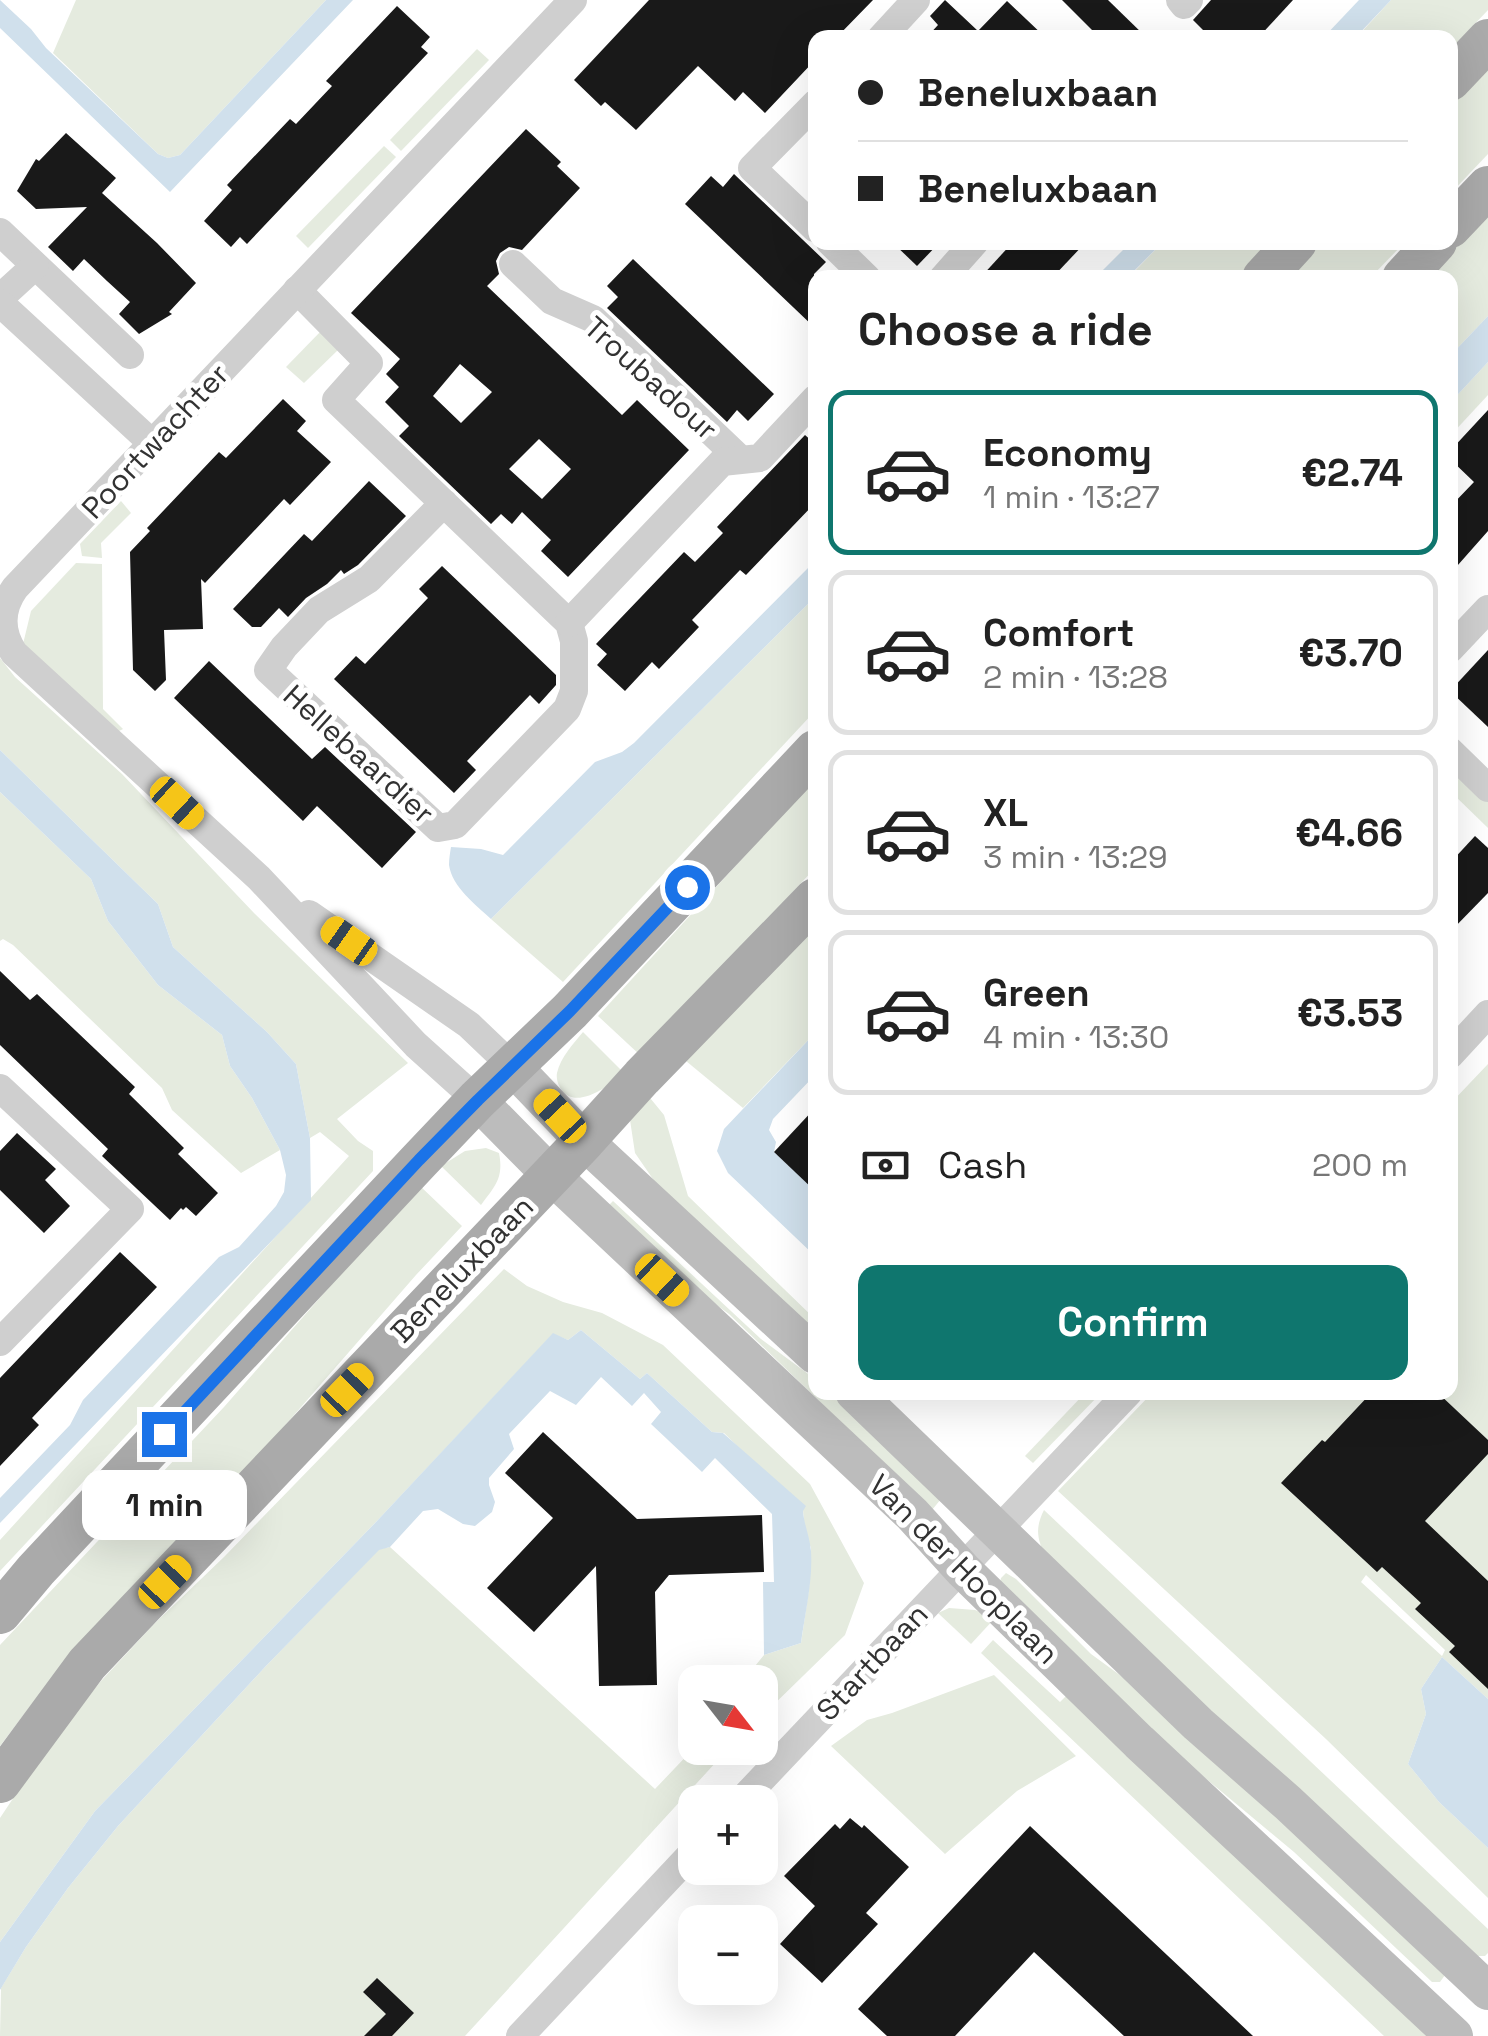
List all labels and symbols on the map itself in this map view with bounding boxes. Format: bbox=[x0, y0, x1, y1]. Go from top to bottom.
street label: Troubadour bbox=[576, 308, 726, 448]
street label: Poortwachter bbox=[73, 355, 237, 527]
street label: Hellebaardier bbox=[275, 676, 443, 832]
car bbox=[145, 772, 209, 834]
route start bbox=[665, 865, 710, 910]
car bbox=[316, 912, 382, 970]
car bbox=[529, 1084, 591, 1148]
street label: Beneluxbaan bbox=[382, 1187, 542, 1351]
car bbox=[630, 1249, 694, 1311]
car bbox=[315, 1358, 379, 1422]
route end bbox=[142, 1412, 187, 1457]
street label: Van der Hooplaan bbox=[861, 1466, 1067, 1672]
callout: 1 min bbox=[81, 1469, 246, 1539]
car bbox=[133, 1550, 197, 1614]
street label: Startbaan bbox=[808, 1595, 936, 1729]
north arrow bbox=[678, 1665, 778, 1765]

